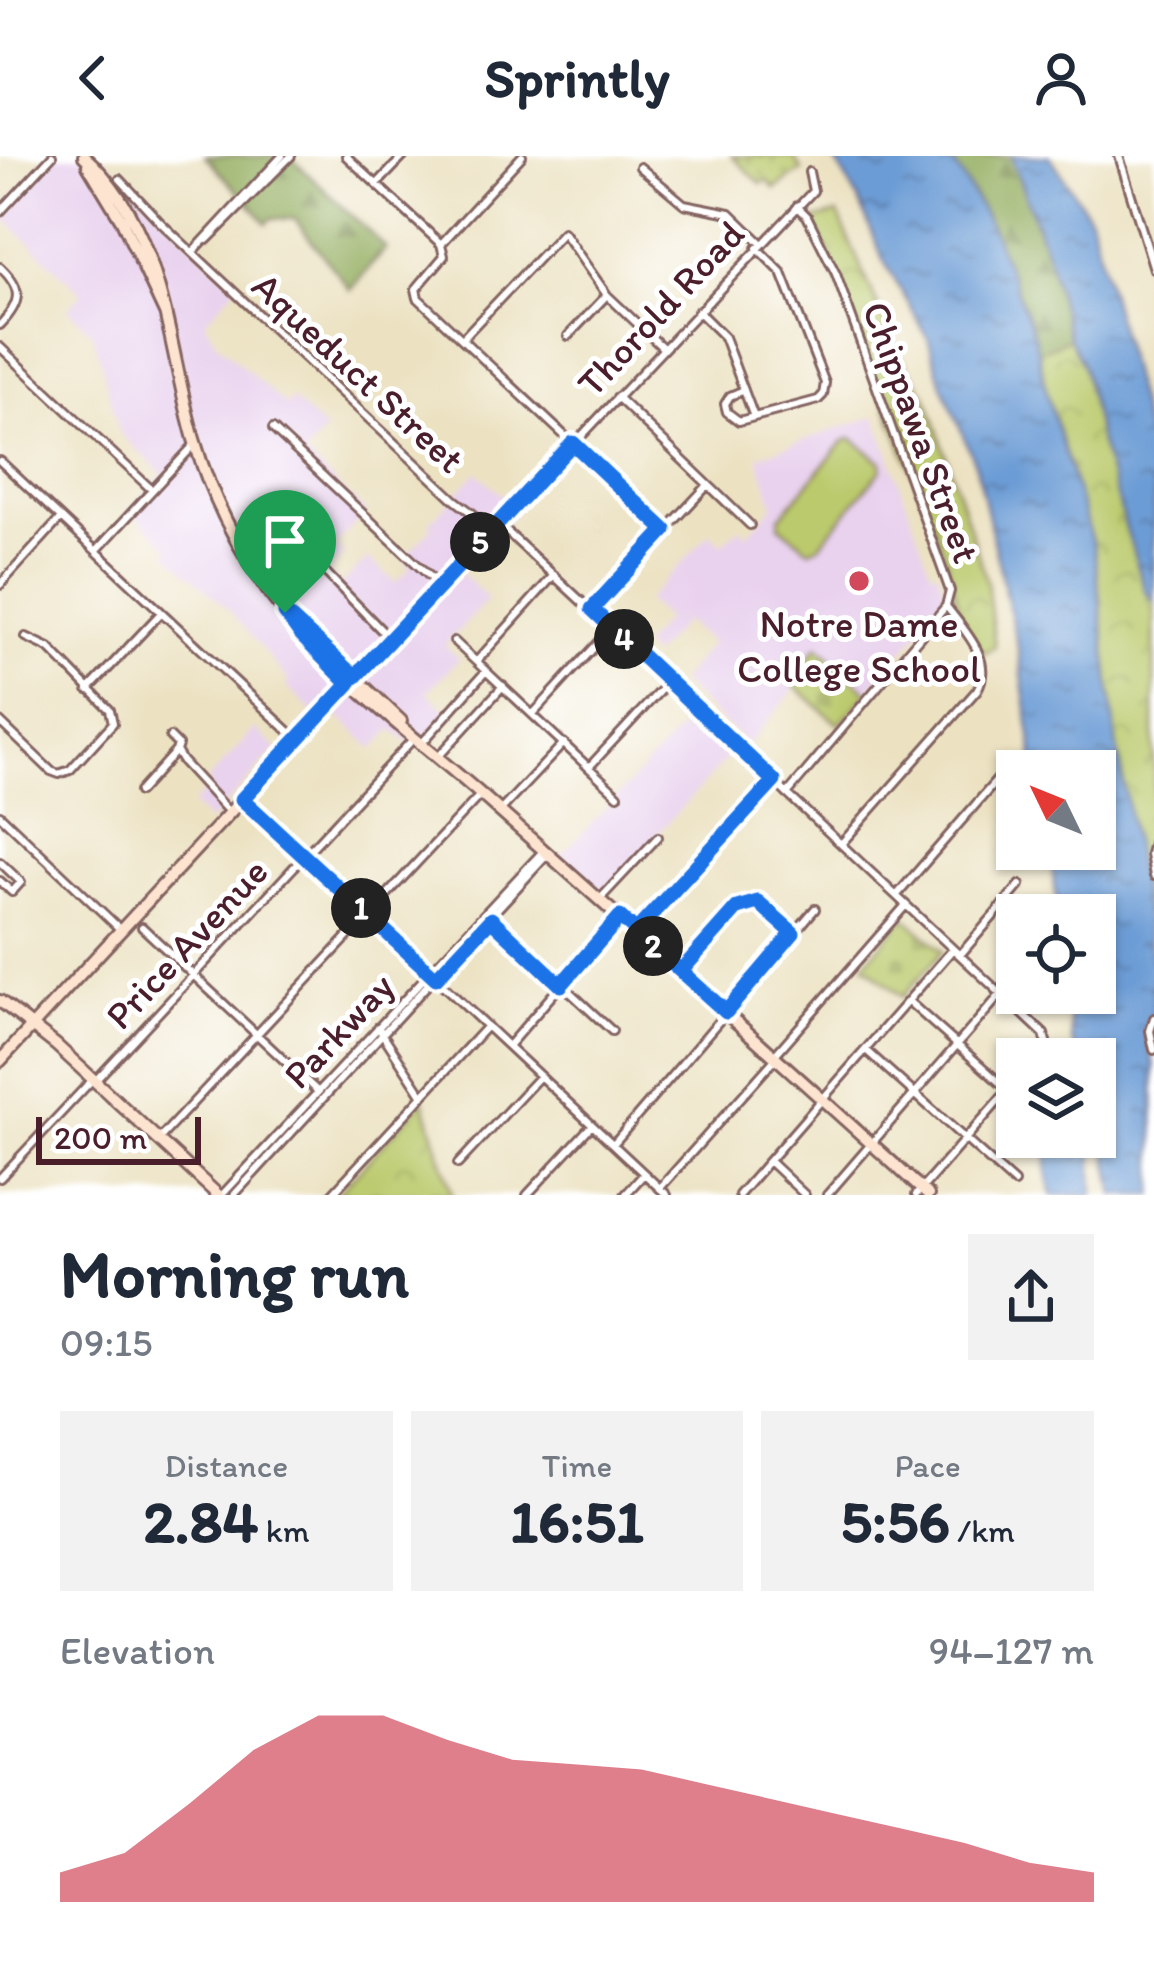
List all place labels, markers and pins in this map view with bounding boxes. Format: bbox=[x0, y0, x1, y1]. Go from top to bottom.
pin bbox=[234, 490, 336, 613]
pin: 5 bbox=[450, 512, 510, 572]
marker: Notre Dame College School bbox=[846, 568, 872, 594]
place label: Notre Dame College School bbox=[737, 600, 981, 692]
pin: 4 bbox=[594, 609, 654, 669]
pin: 1 bbox=[331, 878, 391, 938]
pin: 2 bbox=[623, 916, 683, 976]

